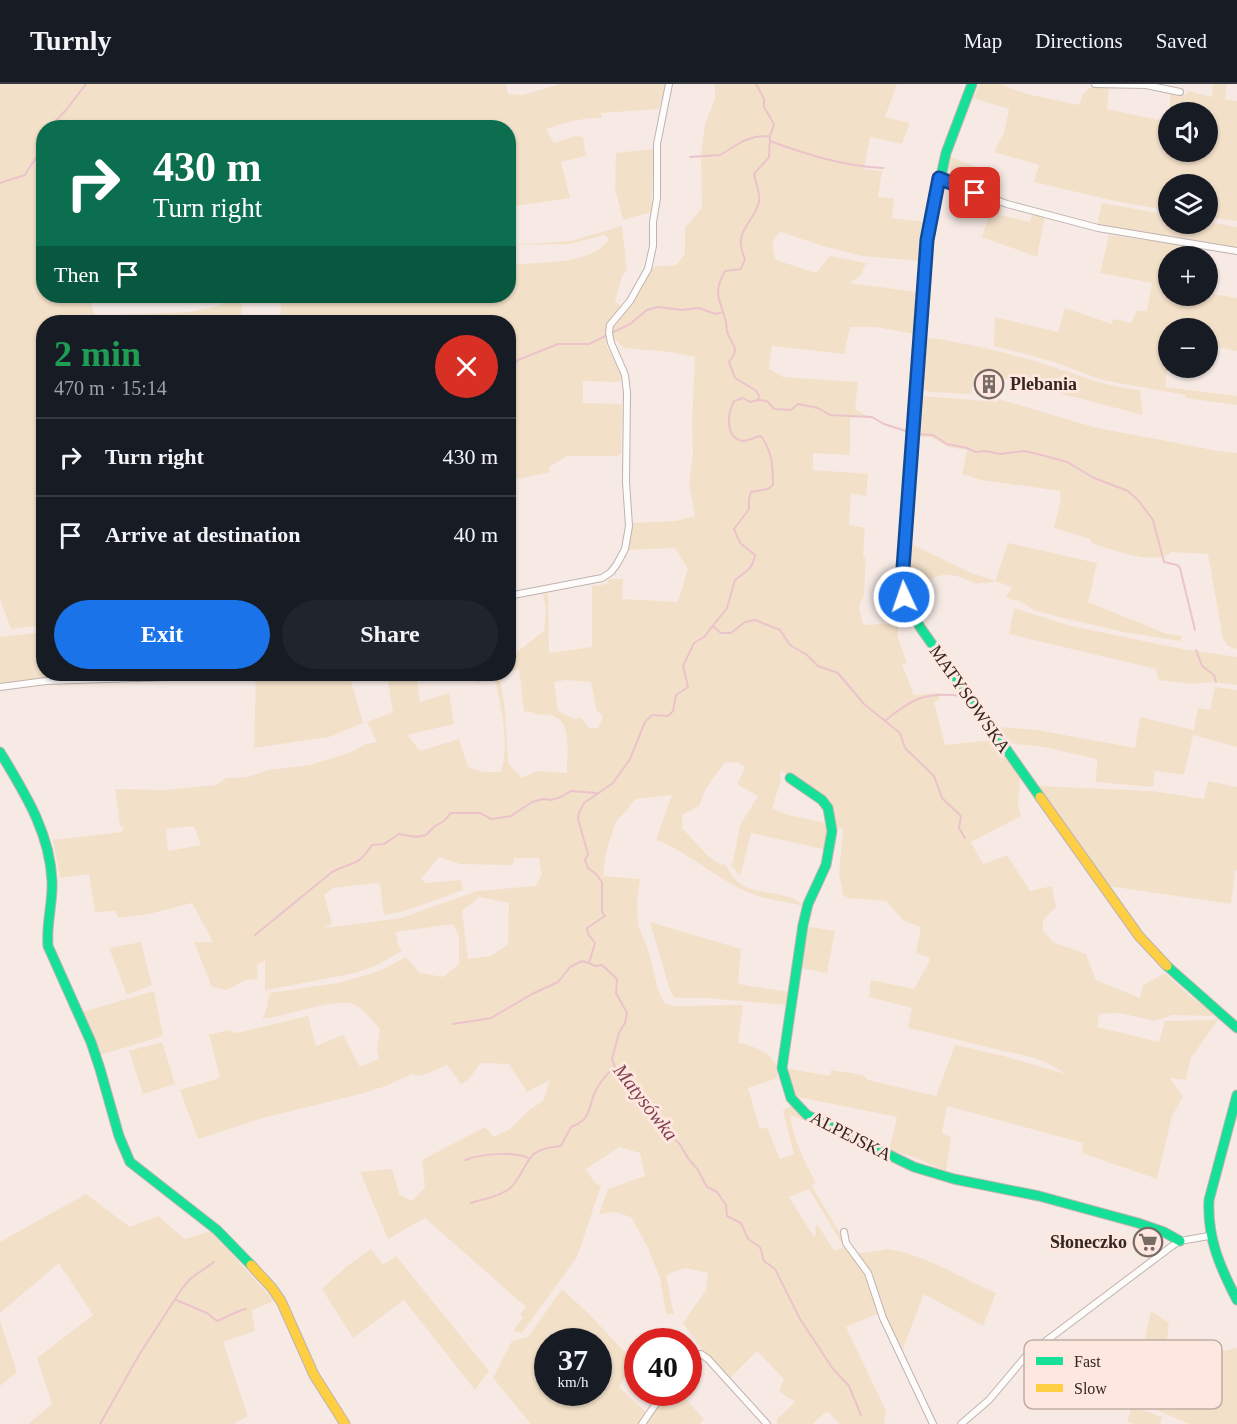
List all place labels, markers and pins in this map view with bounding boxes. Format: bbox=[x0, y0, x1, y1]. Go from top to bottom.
pin bbox=[949, 167, 1000, 218]
building icon: Plebania bbox=[973, 368, 1005, 400]
place label: Plebania bbox=[1010, 374, 1077, 394]
supermarket icon: Słoneczko bbox=[1132, 1226, 1164, 1258]
place label: Słoneczko bbox=[1050, 1232, 1127, 1252]

